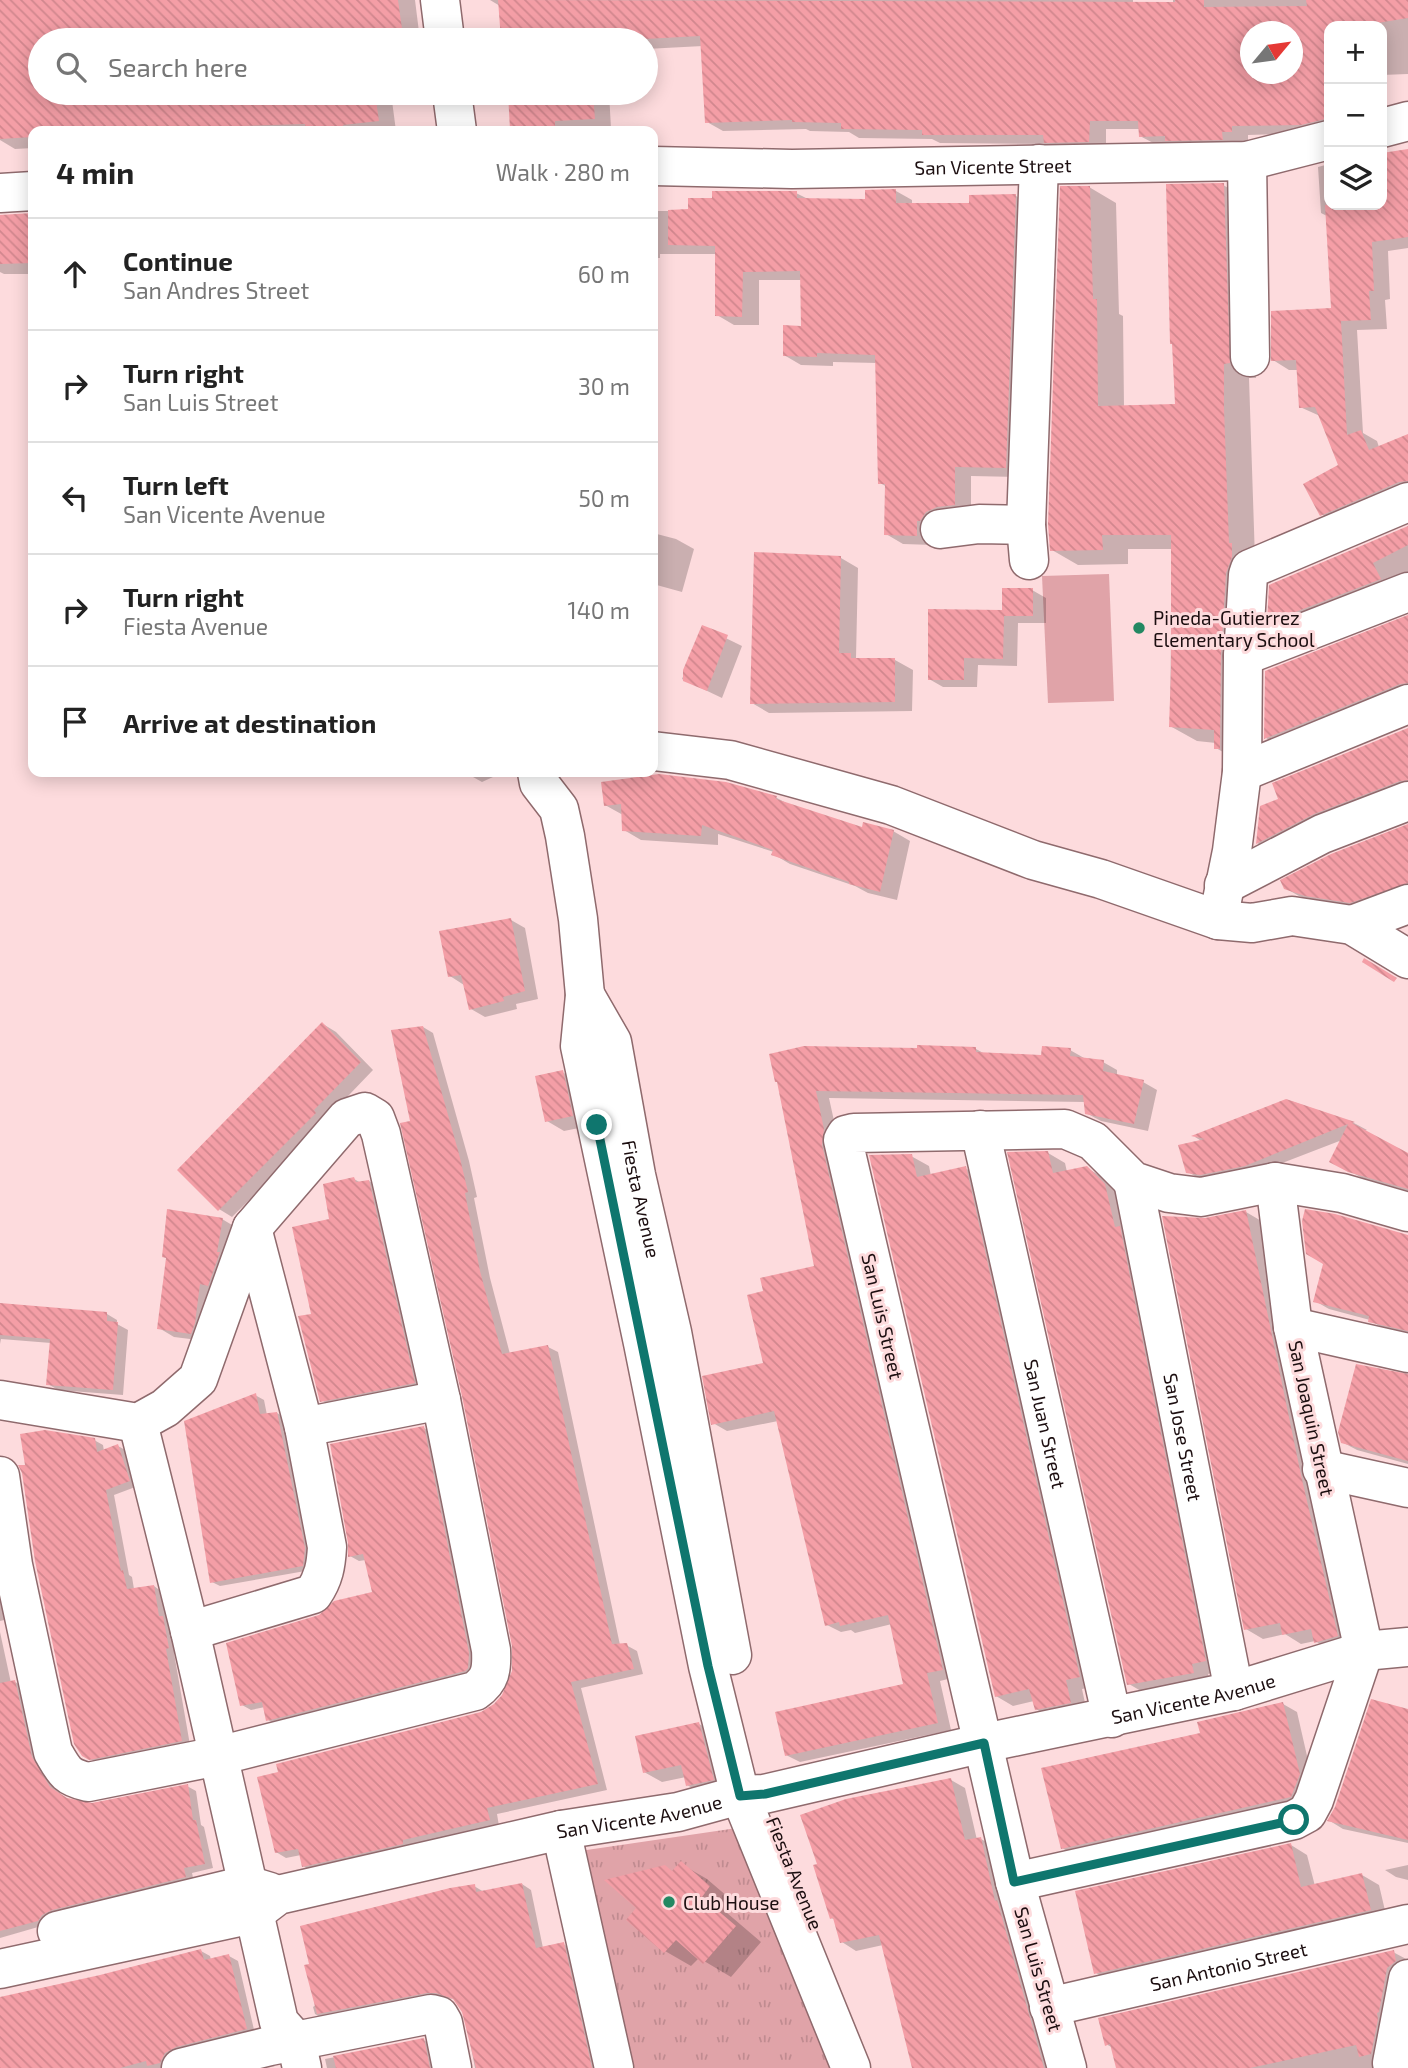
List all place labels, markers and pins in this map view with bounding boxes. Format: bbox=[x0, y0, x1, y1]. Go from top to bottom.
place label: Pineda-Gutierrez Elementary School bbox=[1153, 606, 1315, 651]
marker: Pineda-Gutierrez Elementary School bbox=[1131, 620, 1147, 636]
place label: Club House bbox=[683, 1891, 780, 1914]
marker: Club House bbox=[661, 1894, 677, 1910]

